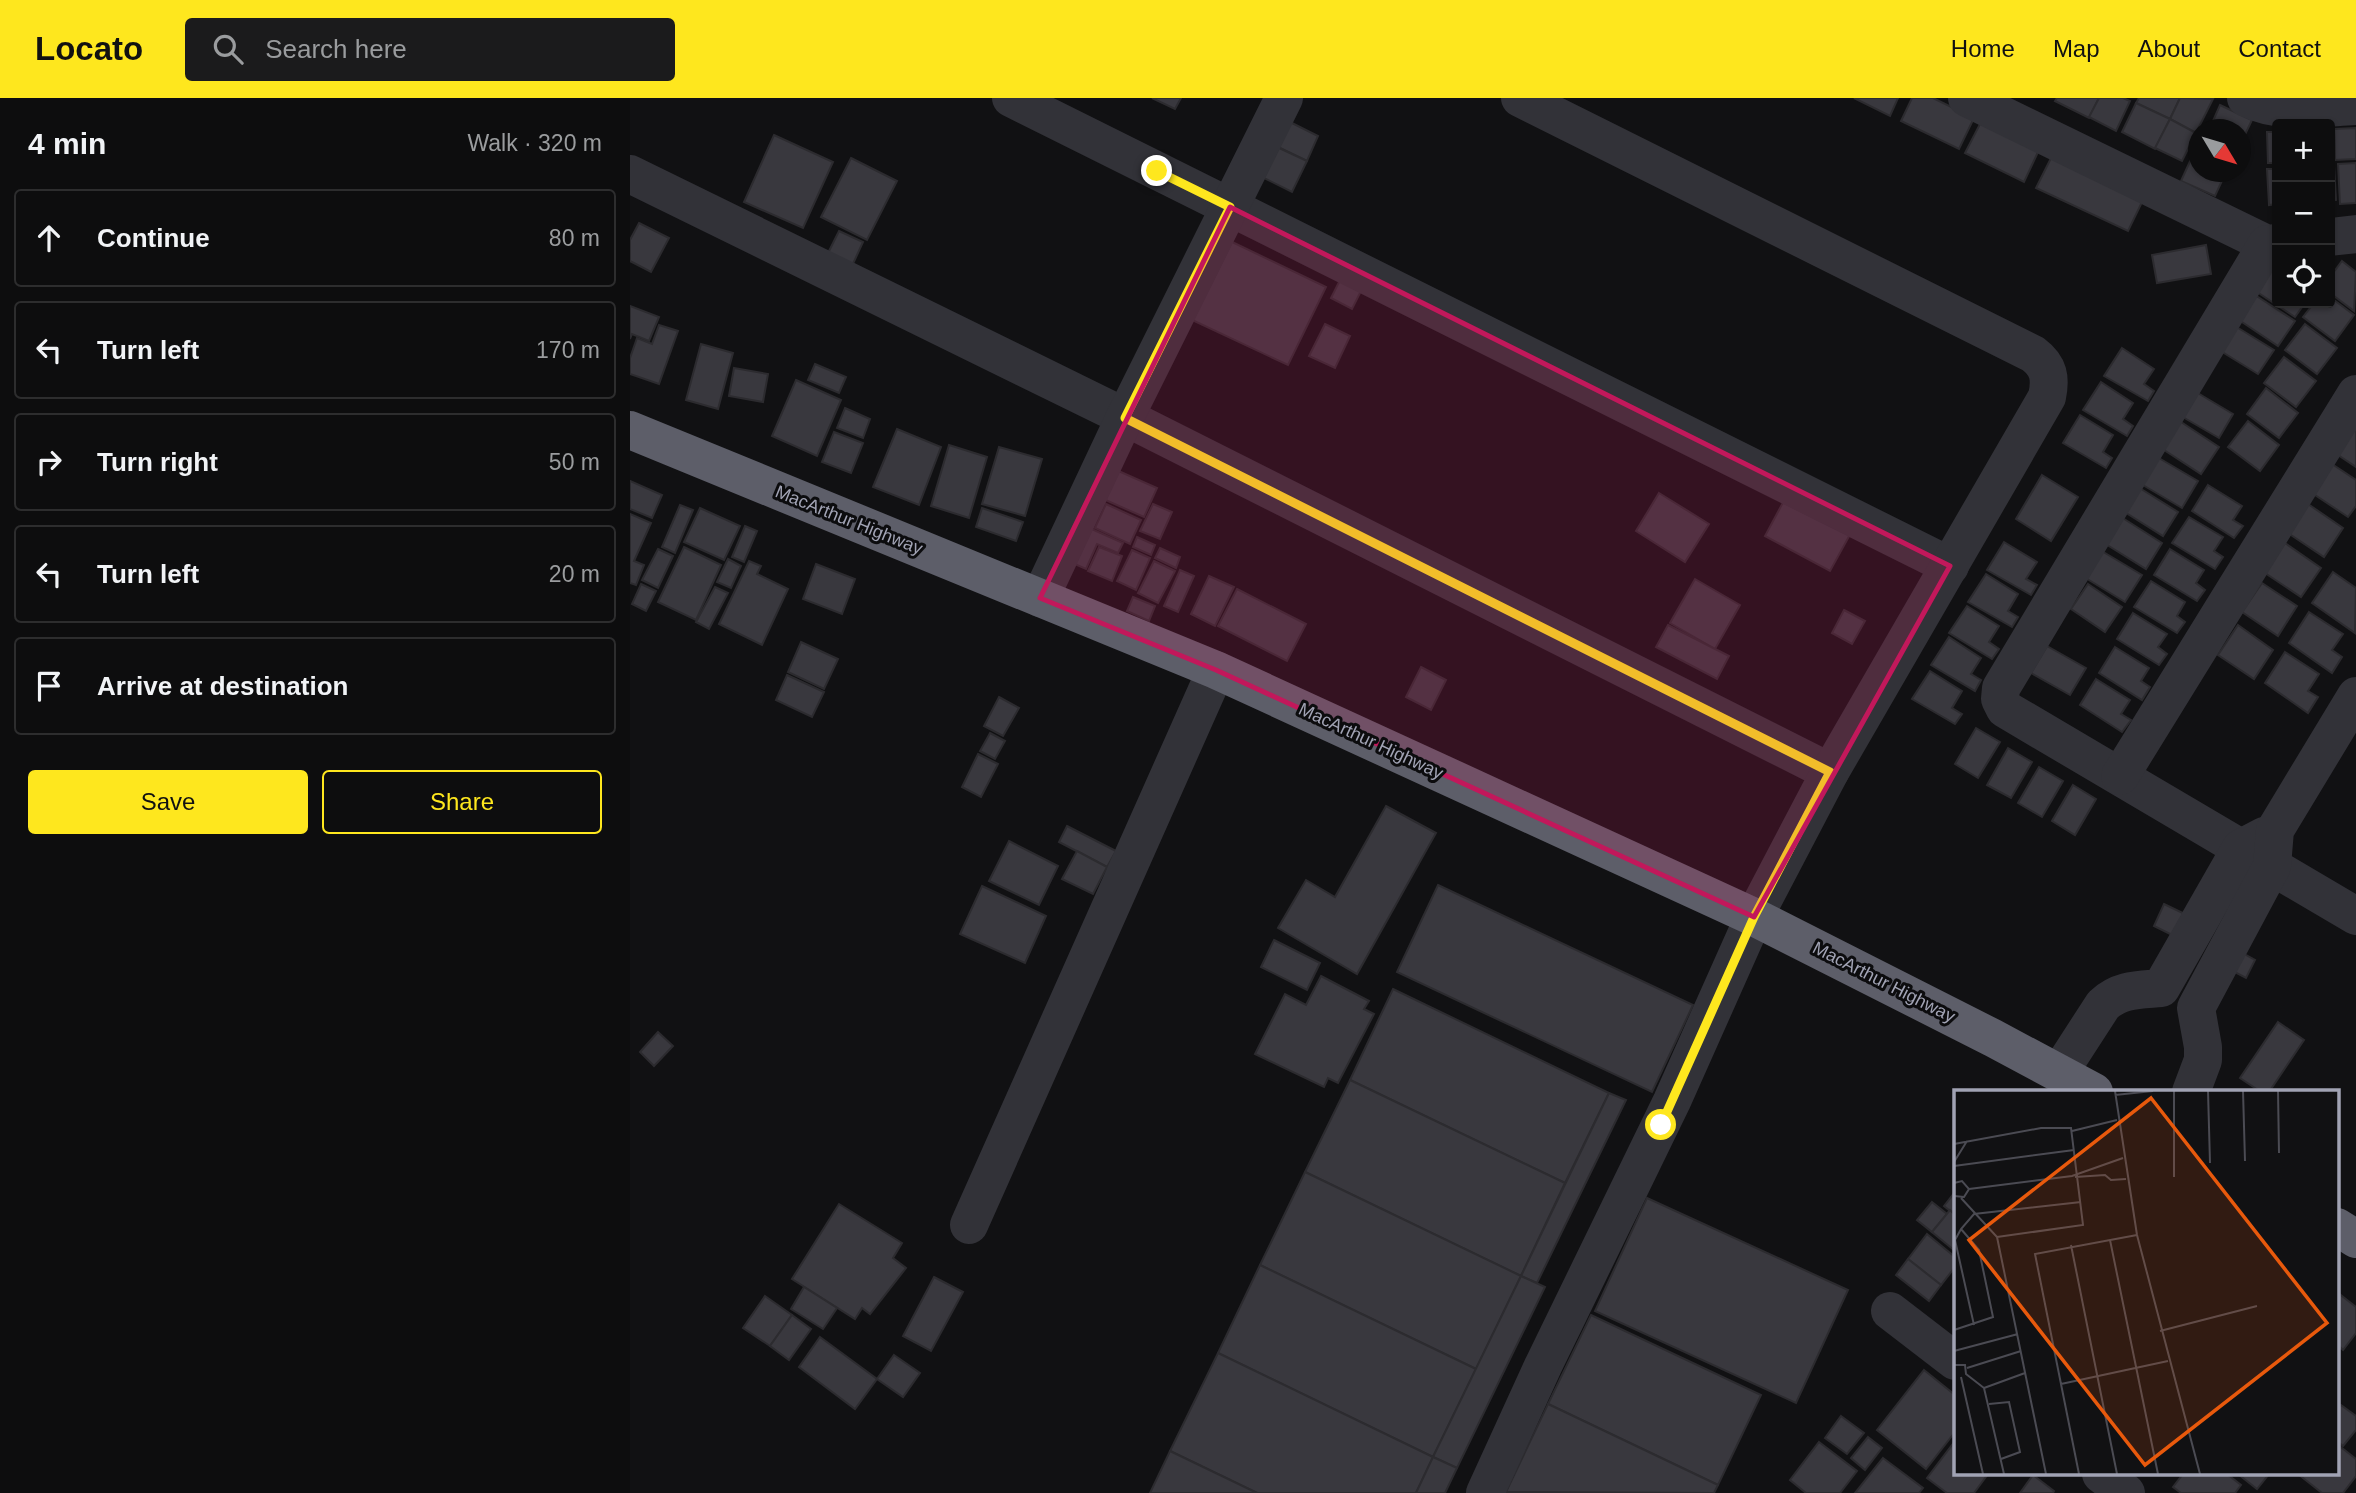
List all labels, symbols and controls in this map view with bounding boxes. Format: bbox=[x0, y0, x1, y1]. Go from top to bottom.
search box bbox=[185, 18, 675, 81]
text: Locato bbox=[35, 30, 143, 67]
icon: search bbox=[209, 30, 247, 68]
text: Search here bbox=[265, 34, 407, 64]
text: Home bbox=[1951, 35, 2015, 62]
text: Map bbox=[2053, 35, 2100, 62]
text: About bbox=[2138, 35, 2200, 62]
text: Contact bbox=[2238, 35, 2321, 62]
north arrow bbox=[2188, 119, 2251, 182]
map controls bbox=[2272, 119, 2335, 308]
button: + bbox=[2272, 119, 2335, 182]
text: 4 min bbox=[28, 127, 106, 160]
text: Walk · 320 m bbox=[467, 130, 602, 156]
route end bbox=[1141, 155, 1172, 186]
button: − bbox=[2272, 182, 2335, 245]
icon: ahead bbox=[30, 219, 68, 257]
text: Continue bbox=[97, 223, 210, 253]
text: 80 m bbox=[549, 225, 600, 251]
button: locate bbox=[2272, 245, 2335, 308]
icon: left bbox=[30, 331, 68, 369]
text: Turn left bbox=[97, 335, 199, 365]
text: 170 m bbox=[536, 337, 600, 363]
icon: right bbox=[30, 443, 68, 481]
text: Turn right bbox=[97, 447, 218, 477]
text: 50 m bbox=[549, 449, 600, 475]
street label: MacArthur Highway bbox=[772, 481, 926, 559]
icon: left bbox=[30, 555, 68, 593]
text: Turn left bbox=[97, 559, 199, 589]
text: 20 m bbox=[549, 561, 600, 587]
icon: arrive bbox=[30, 667, 68, 705]
text: Arrive at destination bbox=[97, 671, 348, 701]
street label: MacArthur Highway bbox=[1296, 699, 1446, 783]
button: Save bbox=[28, 770, 308, 834]
button: Share bbox=[322, 770, 602, 834]
street label: MacArthur Highway bbox=[1809, 937, 1959, 1027]
inset map bbox=[1954, 1090, 2338, 1476]
route start bbox=[1645, 1109, 1676, 1140]

